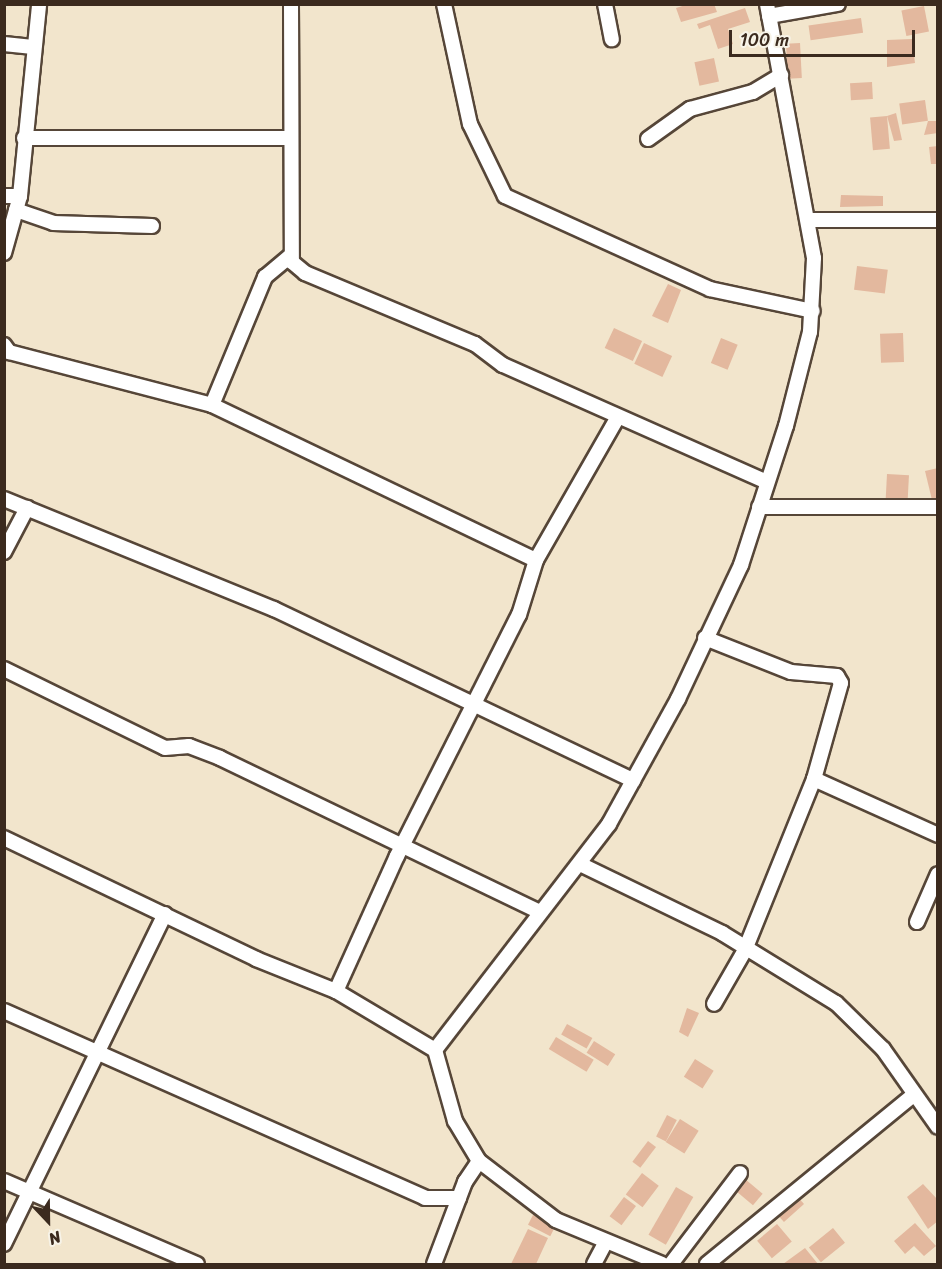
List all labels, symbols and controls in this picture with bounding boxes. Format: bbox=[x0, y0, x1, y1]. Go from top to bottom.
scale bar bbox=[732, 18, 918, 56]
text: 100 m bbox=[740, 24, 789, 56]
north arrow bbox=[18, 1191, 78, 1251]
text: N bbox=[44, 1223, 66, 1254]

